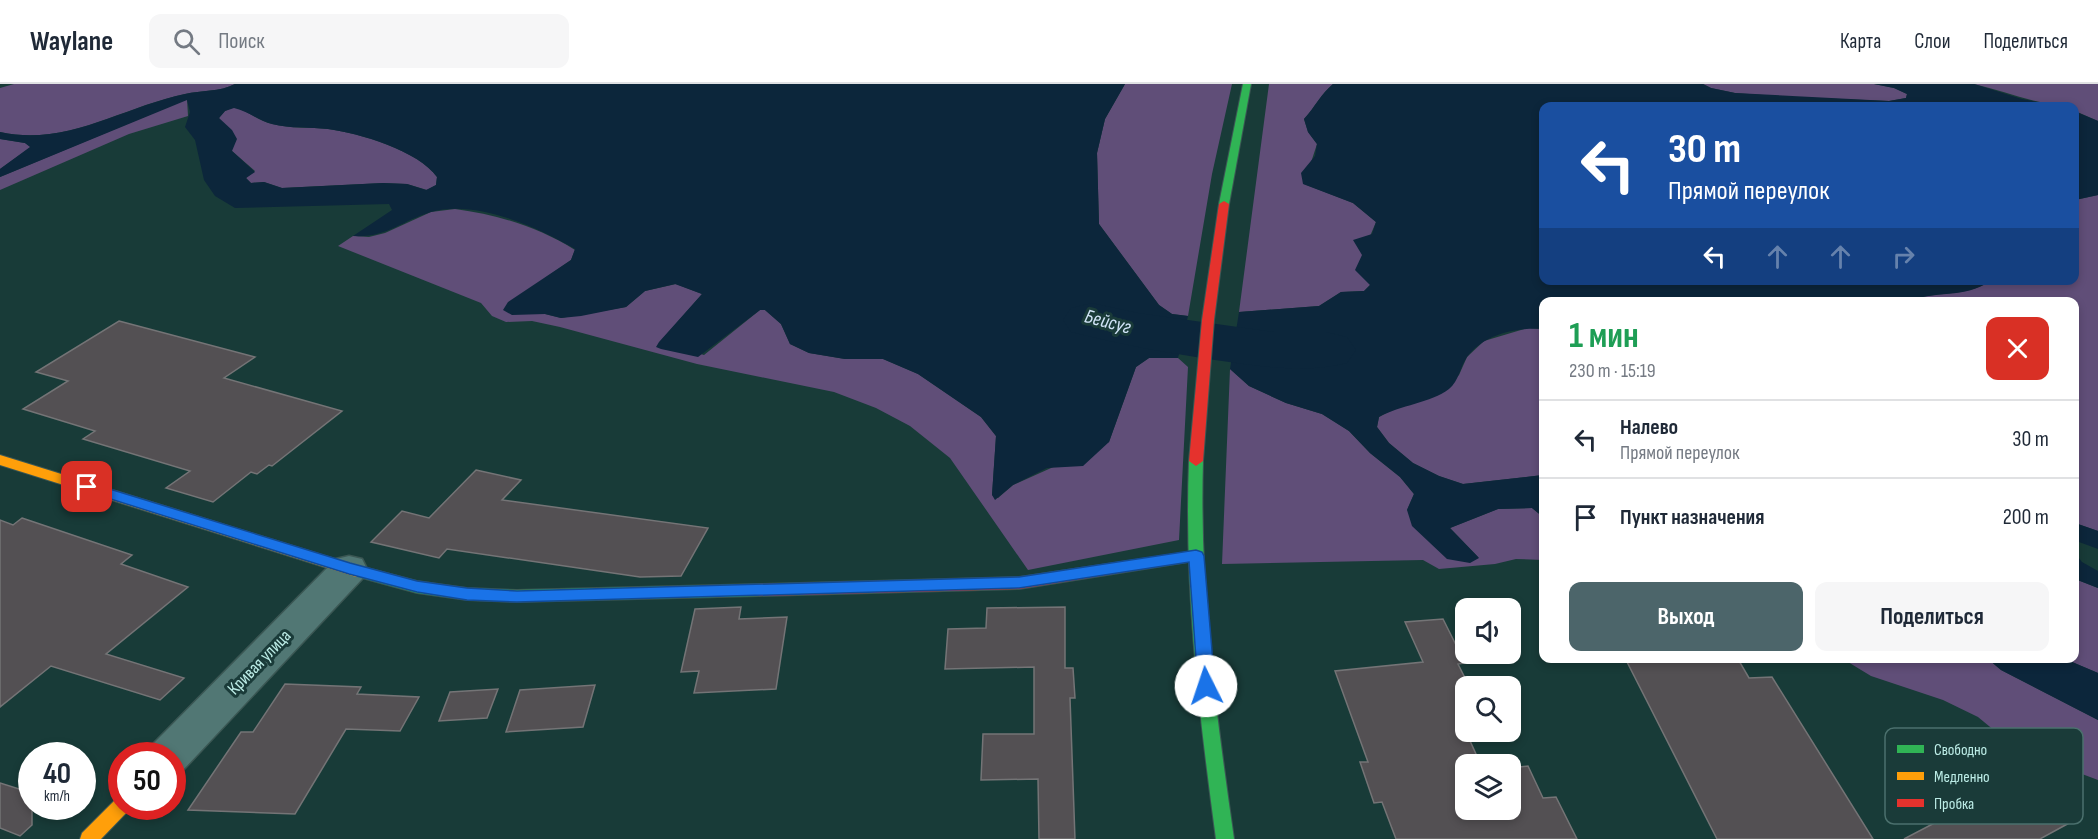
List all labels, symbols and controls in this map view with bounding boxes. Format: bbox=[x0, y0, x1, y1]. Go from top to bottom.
search box bbox=[149, 14, 569, 68]
text: Waylane bbox=[30, 25, 113, 58]
icon: search bbox=[170, 25, 203, 58]
text: Поиск bbox=[218, 28, 265, 55]
text: Карта bbox=[1840, 29, 1881, 54]
text: Слои bbox=[1914, 29, 1950, 54]
text: Поделиться bbox=[1983, 29, 2068, 54]
text: 30 m bbox=[1668, 124, 1741, 175]
icon: left bbox=[1569, 126, 1647, 204]
text: Прямой переулок bbox=[1668, 175, 1830, 207]
icon: left bbox=[1698, 240, 1731, 273]
icon: ahead bbox=[1761, 240, 1794, 273]
icon: ahead bbox=[1824, 240, 1857, 273]
icon: right bbox=[1887, 240, 1920, 273]
water label: Бейсуг bbox=[1082, 304, 1134, 340]
text: 1 мин bbox=[1569, 315, 1639, 358]
button: close bbox=[1986, 317, 2049, 380]
text: 230 m · 15:19 bbox=[1569, 359, 1656, 383]
text: Налево bbox=[1620, 414, 1678, 441]
icon: left bbox=[1569, 423, 1602, 456]
text: 30 m bbox=[2012, 426, 2049, 453]
text: Прямой переулок bbox=[1620, 441, 1740, 465]
pin bbox=[61, 461, 112, 512]
icon: arrive bbox=[70, 470, 103, 503]
icon: arrive bbox=[1569, 501, 1602, 534]
text: Пункт назначения bbox=[1620, 504, 1764, 531]
text: 200 m bbox=[2003, 504, 2049, 531]
button: Выход bbox=[1569, 582, 1803, 651]
button: Поделиться bbox=[1815, 582, 2049, 651]
map controls bbox=[1455, 598, 1521, 820]
button: sound bbox=[1455, 598, 1521, 664]
street label: Кривая улица bbox=[223, 625, 296, 699]
position arrow bbox=[1174, 654, 1238, 718]
button: search bbox=[1455, 676, 1521, 742]
legend bbox=[1885, 728, 2083, 824]
text: Свободно bbox=[1934, 741, 1987, 760]
speed limit sign: 50 bbox=[108, 742, 186, 820]
button: layers bbox=[1455, 754, 1521, 820]
text: 40 bbox=[43, 756, 71, 792]
text: Медленно bbox=[1934, 768, 1990, 787]
text: km/h bbox=[44, 787, 70, 806]
text: Пробка bbox=[1934, 795, 1974, 814]

